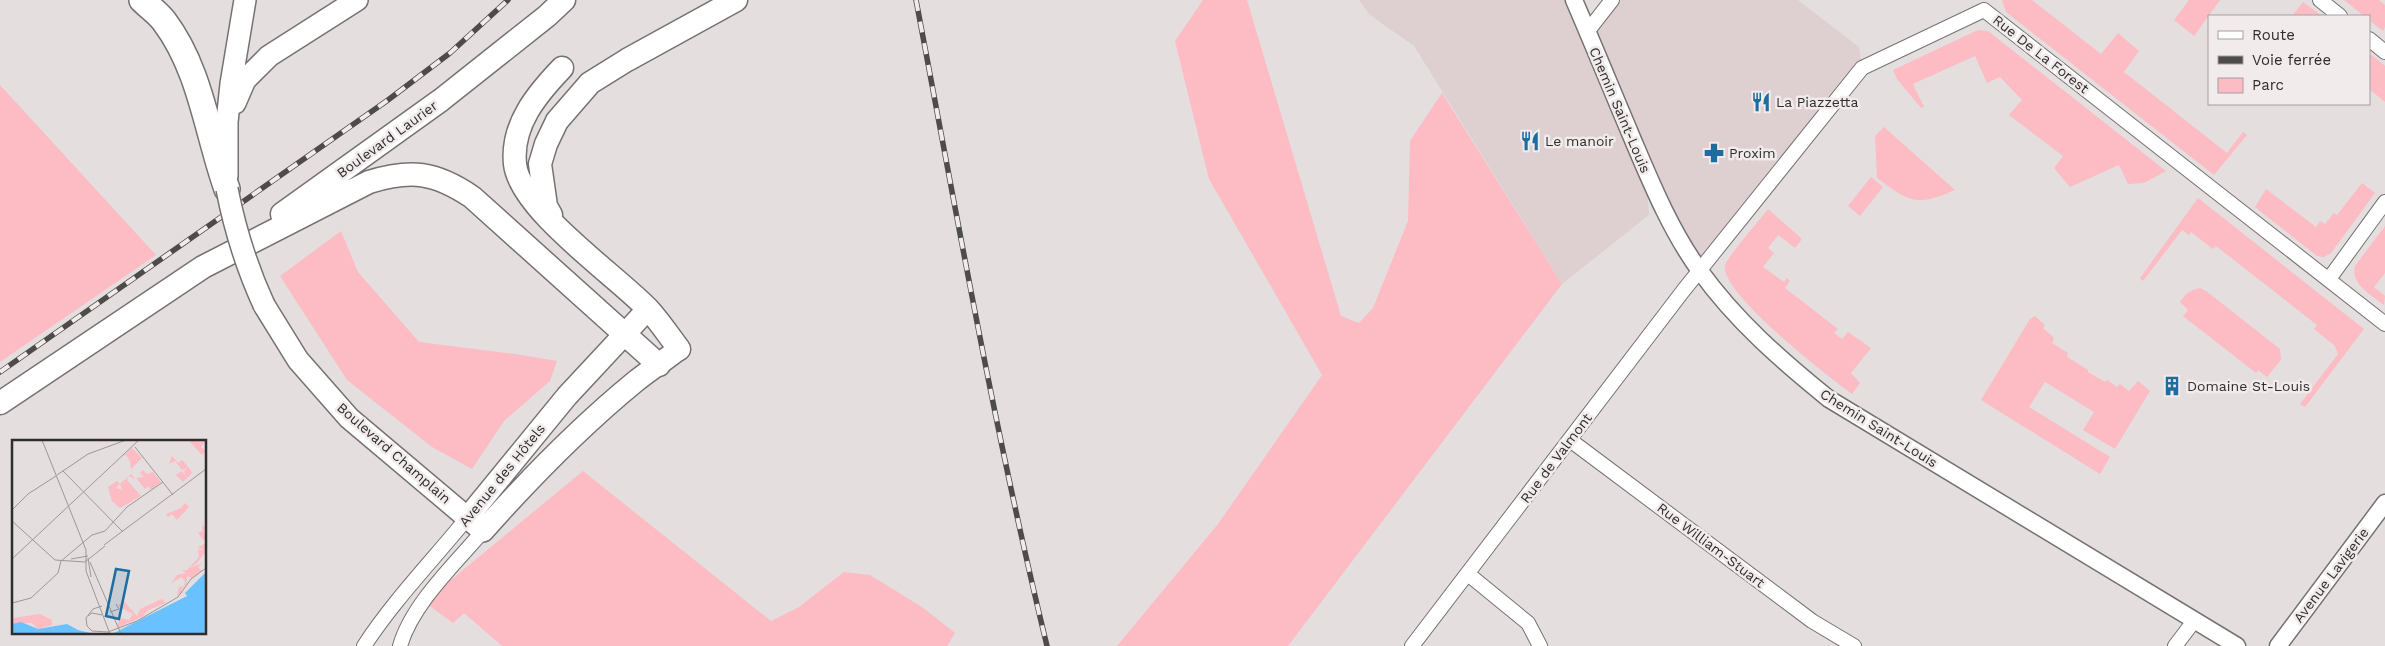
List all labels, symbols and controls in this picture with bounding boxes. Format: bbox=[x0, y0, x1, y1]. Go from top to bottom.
street label: Rue De La Forest bbox=[1990, 12, 2092, 96]
legend bbox=[2208, 15, 2370, 105]
text: Route bbox=[2252, 26, 2295, 44]
street label: Chemin Saint-Louis bbox=[1586, 45, 1654, 175]
text: Voie ferrée bbox=[2252, 51, 2331, 69]
text: Parc bbox=[2252, 76, 2284, 94]
restaurant icon: La Piazzetta bbox=[1750, 91, 1772, 113]
place label: La Piazzetta bbox=[1776, 94, 1858, 110]
street label: Boulevard Laurier bbox=[334, 97, 441, 181]
restaurant icon: Le manoir bbox=[1519, 130, 1541, 152]
place label: Le manoir bbox=[1545, 133, 1614, 149]
pharmacy icon: Proxim bbox=[1703, 142, 1725, 164]
place label: Proxim bbox=[1729, 145, 1776, 161]
building icon: Domaine St-Louis bbox=[2161, 375, 2183, 397]
place label: Domaine St-Louis bbox=[2187, 378, 2310, 394]
street label: Chemin Saint-Louis bbox=[1817, 385, 1941, 471]
street label: Boulevard Champlain bbox=[334, 399, 454, 507]
street label: Rue de Valmont bbox=[1517, 410, 1595, 506]
street label: Avenue des Hôtels bbox=[456, 420, 548, 530]
inset map bbox=[12, 440, 206, 634]
street label: Rue William-Stuart bbox=[1654, 499, 1768, 591]
street label: Avenue Lavigerie bbox=[2290, 525, 2372, 625]

